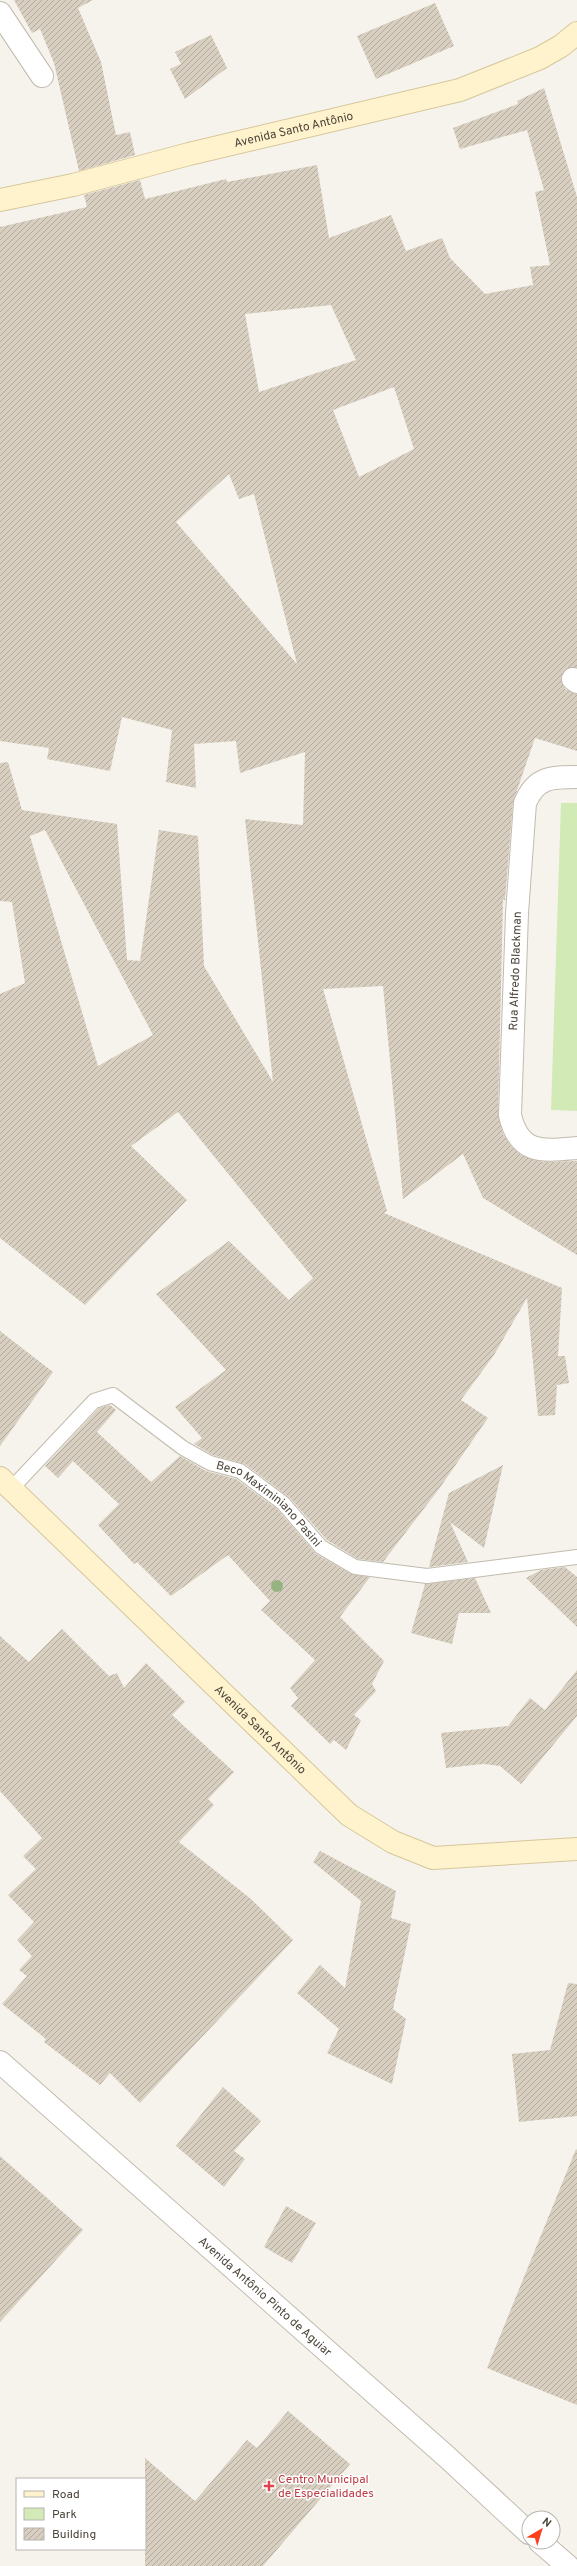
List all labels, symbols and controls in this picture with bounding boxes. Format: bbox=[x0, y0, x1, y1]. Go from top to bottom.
street label: Avenida Santo Antônio bbox=[232, 108, 355, 152]
street label: Rua Alfredo Blackman bbox=[506, 911, 526, 1031]
street label: Beco Maximiniano Pasini bbox=[214, 1458, 325, 1551]
street label: Avenida Santo Antônio bbox=[210, 1682, 309, 1779]
street label: Avenida Antônio Pinto de Aguiar bbox=[194, 2234, 335, 2361]
place label: Centro Municipal de Especialidades bbox=[278, 2472, 374, 2502]
legend bbox=[16, 2478, 146, 2550]
marker: Centro Municipal de Especialidades bbox=[263, 2480, 275, 2492]
text: Road bbox=[52, 2487, 80, 2503]
text: Park bbox=[52, 2507, 77, 2523]
north arrow bbox=[521, 2510, 561, 2550]
text: N bbox=[539, 2515, 554, 2531]
text: Building bbox=[52, 2527, 96, 2543]

